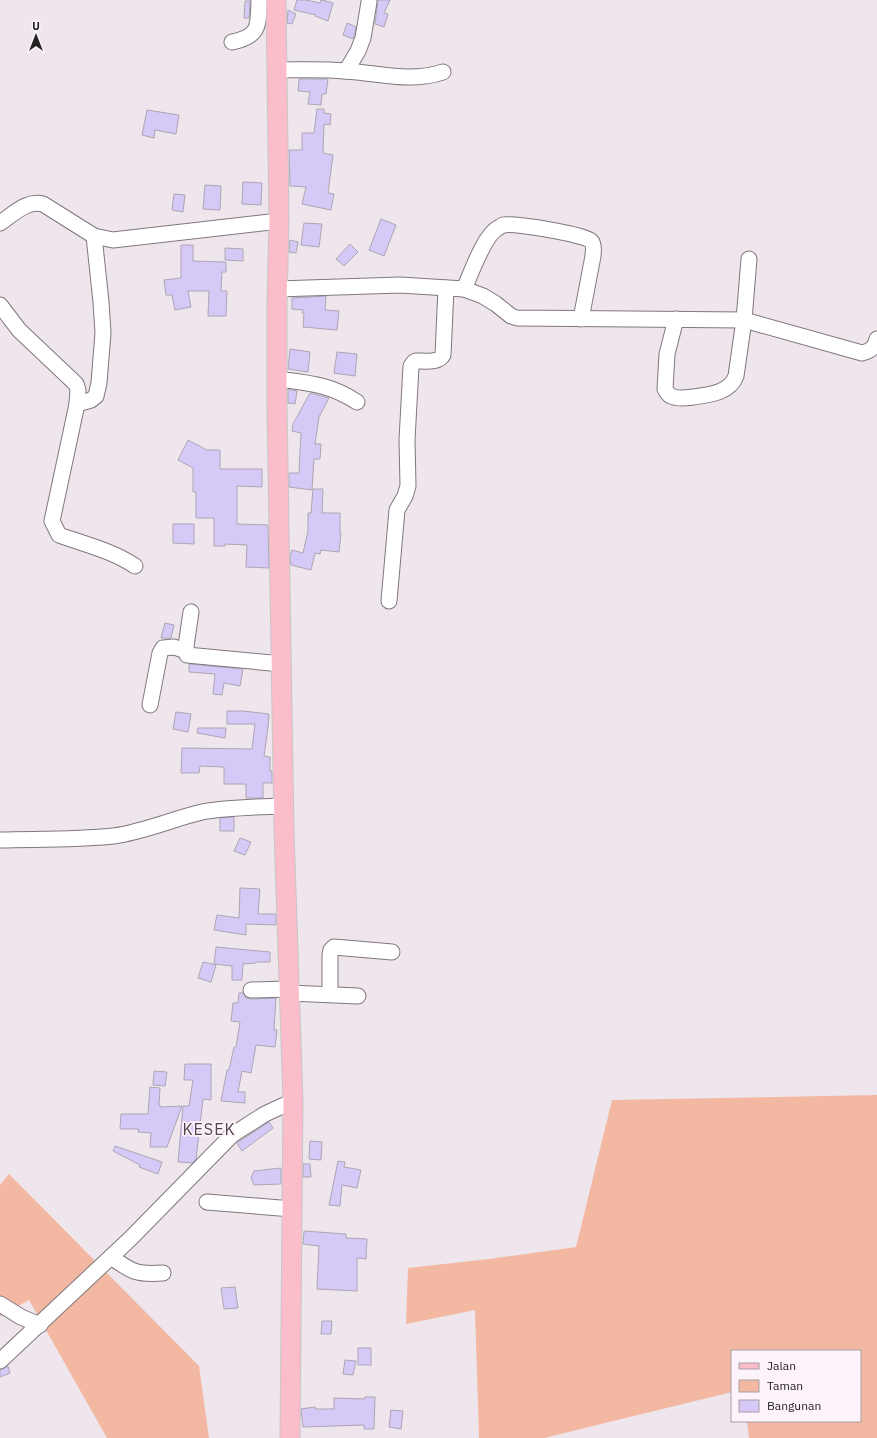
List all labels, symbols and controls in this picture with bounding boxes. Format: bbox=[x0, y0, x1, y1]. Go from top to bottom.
north arrow bbox=[16, 16, 56, 56]
text: U bbox=[32, 19, 40, 33]
district label: KESEK bbox=[182, 1119, 236, 1139]
legend bbox=[731, 1350, 861, 1422]
text: Jalan bbox=[767, 1358, 796, 1373]
text: Taman bbox=[767, 1378, 803, 1393]
text: Bangunan bbox=[767, 1398, 821, 1413]

